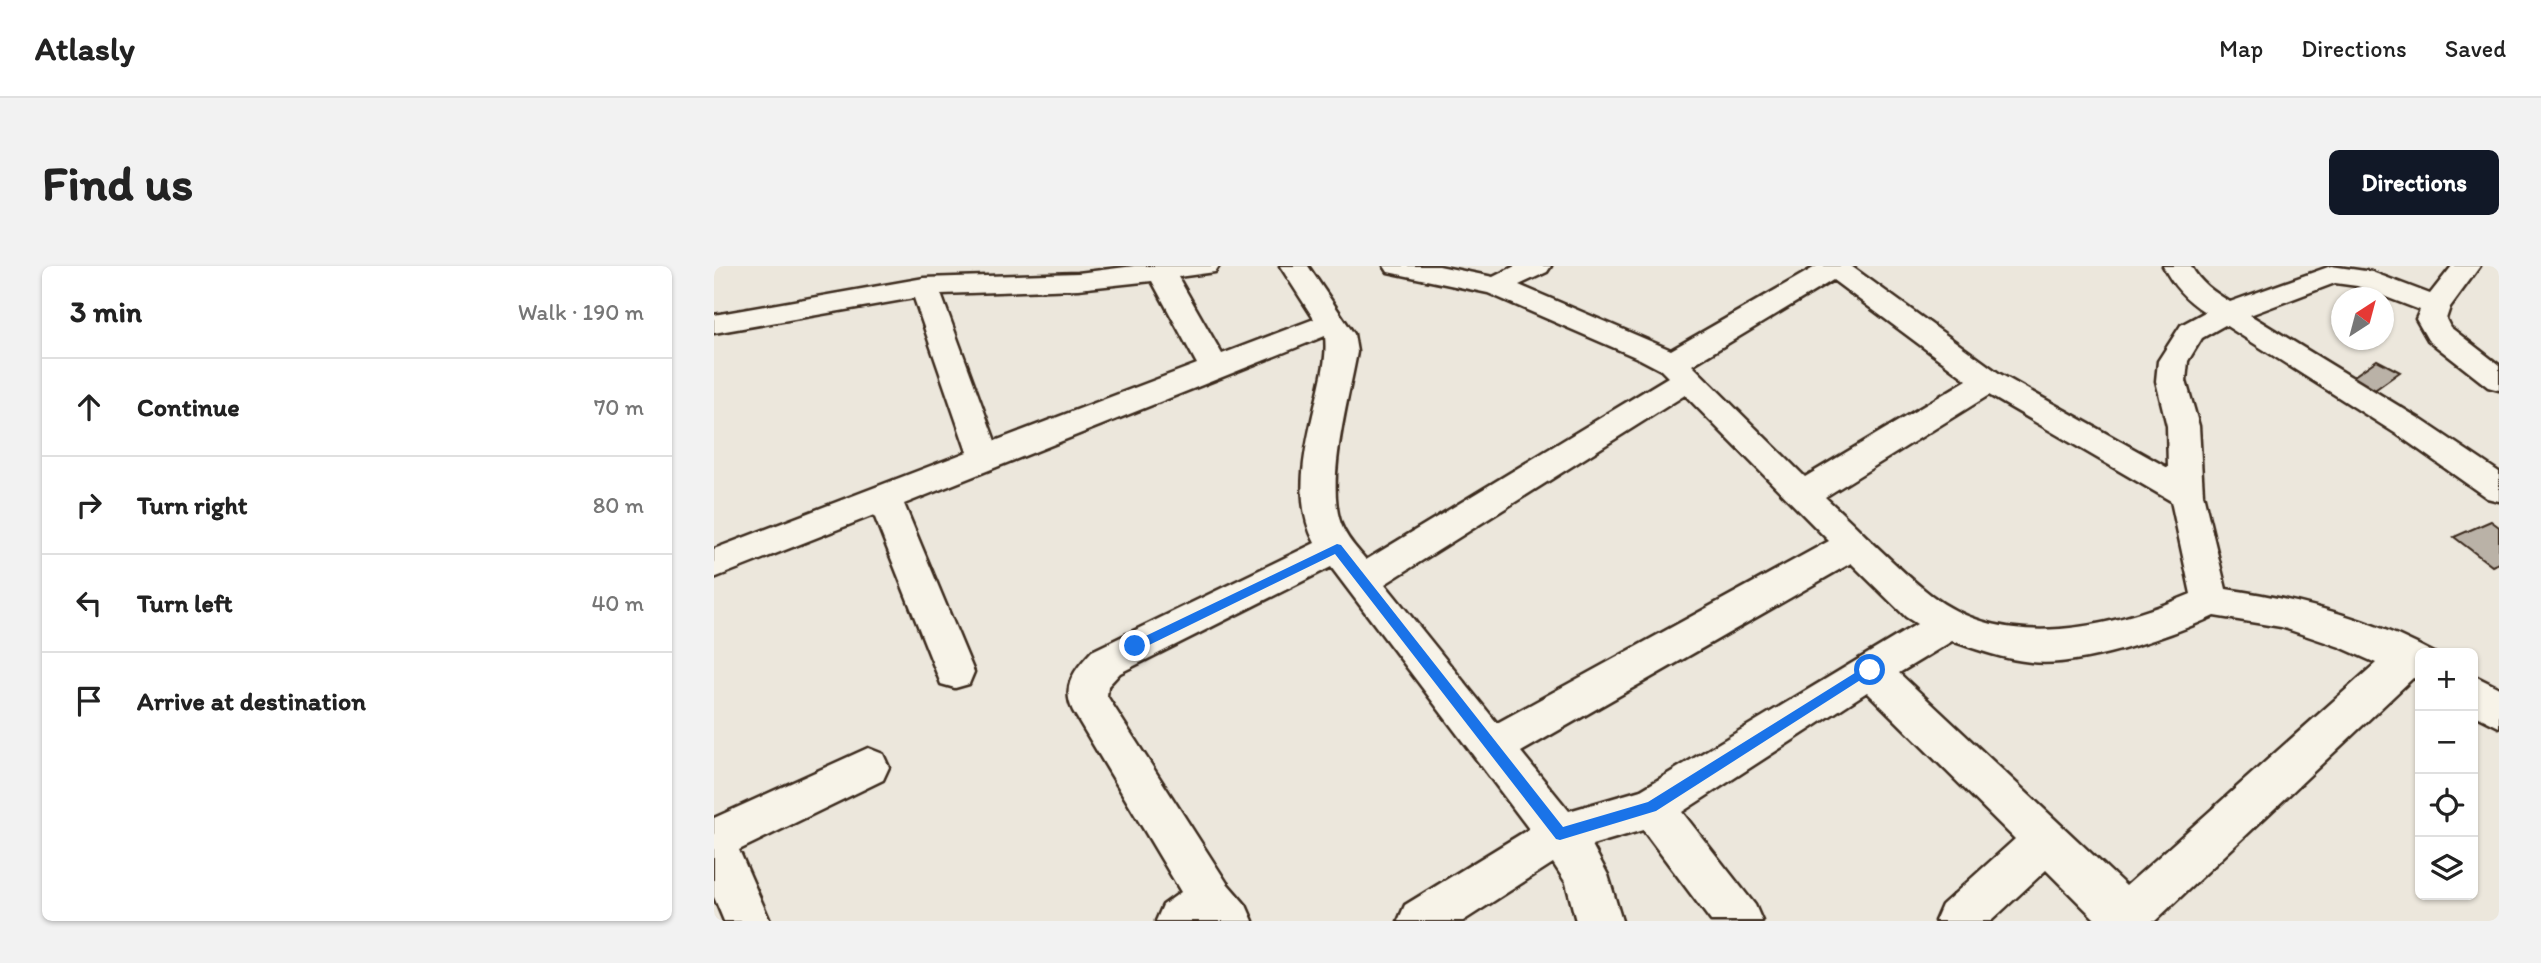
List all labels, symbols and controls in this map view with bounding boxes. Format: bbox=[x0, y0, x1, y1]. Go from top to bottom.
text: Atlasly bbox=[35, 29, 135, 68]
text: Map bbox=[2219, 34, 2263, 63]
text: Directions bbox=[2301, 34, 2407, 63]
text: Saved bbox=[2445, 34, 2506, 63]
button: Directions bbox=[2329, 150, 2499, 215]
text: Find us bbox=[42, 153, 193, 212]
north arrow bbox=[2331, 287, 2394, 350]
text: 3 min bbox=[70, 293, 142, 330]
text: Walk · 190 m bbox=[518, 298, 644, 326]
icon: ahead bbox=[70, 388, 108, 426]
text: Continue bbox=[137, 391, 240, 423]
text: 70 m bbox=[594, 393, 644, 421]
icon: right bbox=[70, 486, 108, 524]
text: Turn right bbox=[137, 489, 248, 521]
text: 80 m bbox=[593, 491, 644, 519]
icon: left bbox=[70, 584, 108, 622]
text: Turn left bbox=[137, 587, 233, 619]
text: 40 m bbox=[591, 589, 644, 617]
route end bbox=[1119, 630, 1150, 661]
map controls bbox=[2415, 648, 2478, 900]
button: + bbox=[2415, 648, 2478, 711]
route start bbox=[1854, 654, 1885, 685]
icon: arrive bbox=[70, 682, 108, 720]
text: Arrive at destination bbox=[137, 685, 366, 717]
button: − bbox=[2415, 711, 2478, 774]
button: locate bbox=[2415, 774, 2478, 837]
button: layers bbox=[2415, 837, 2478, 900]

